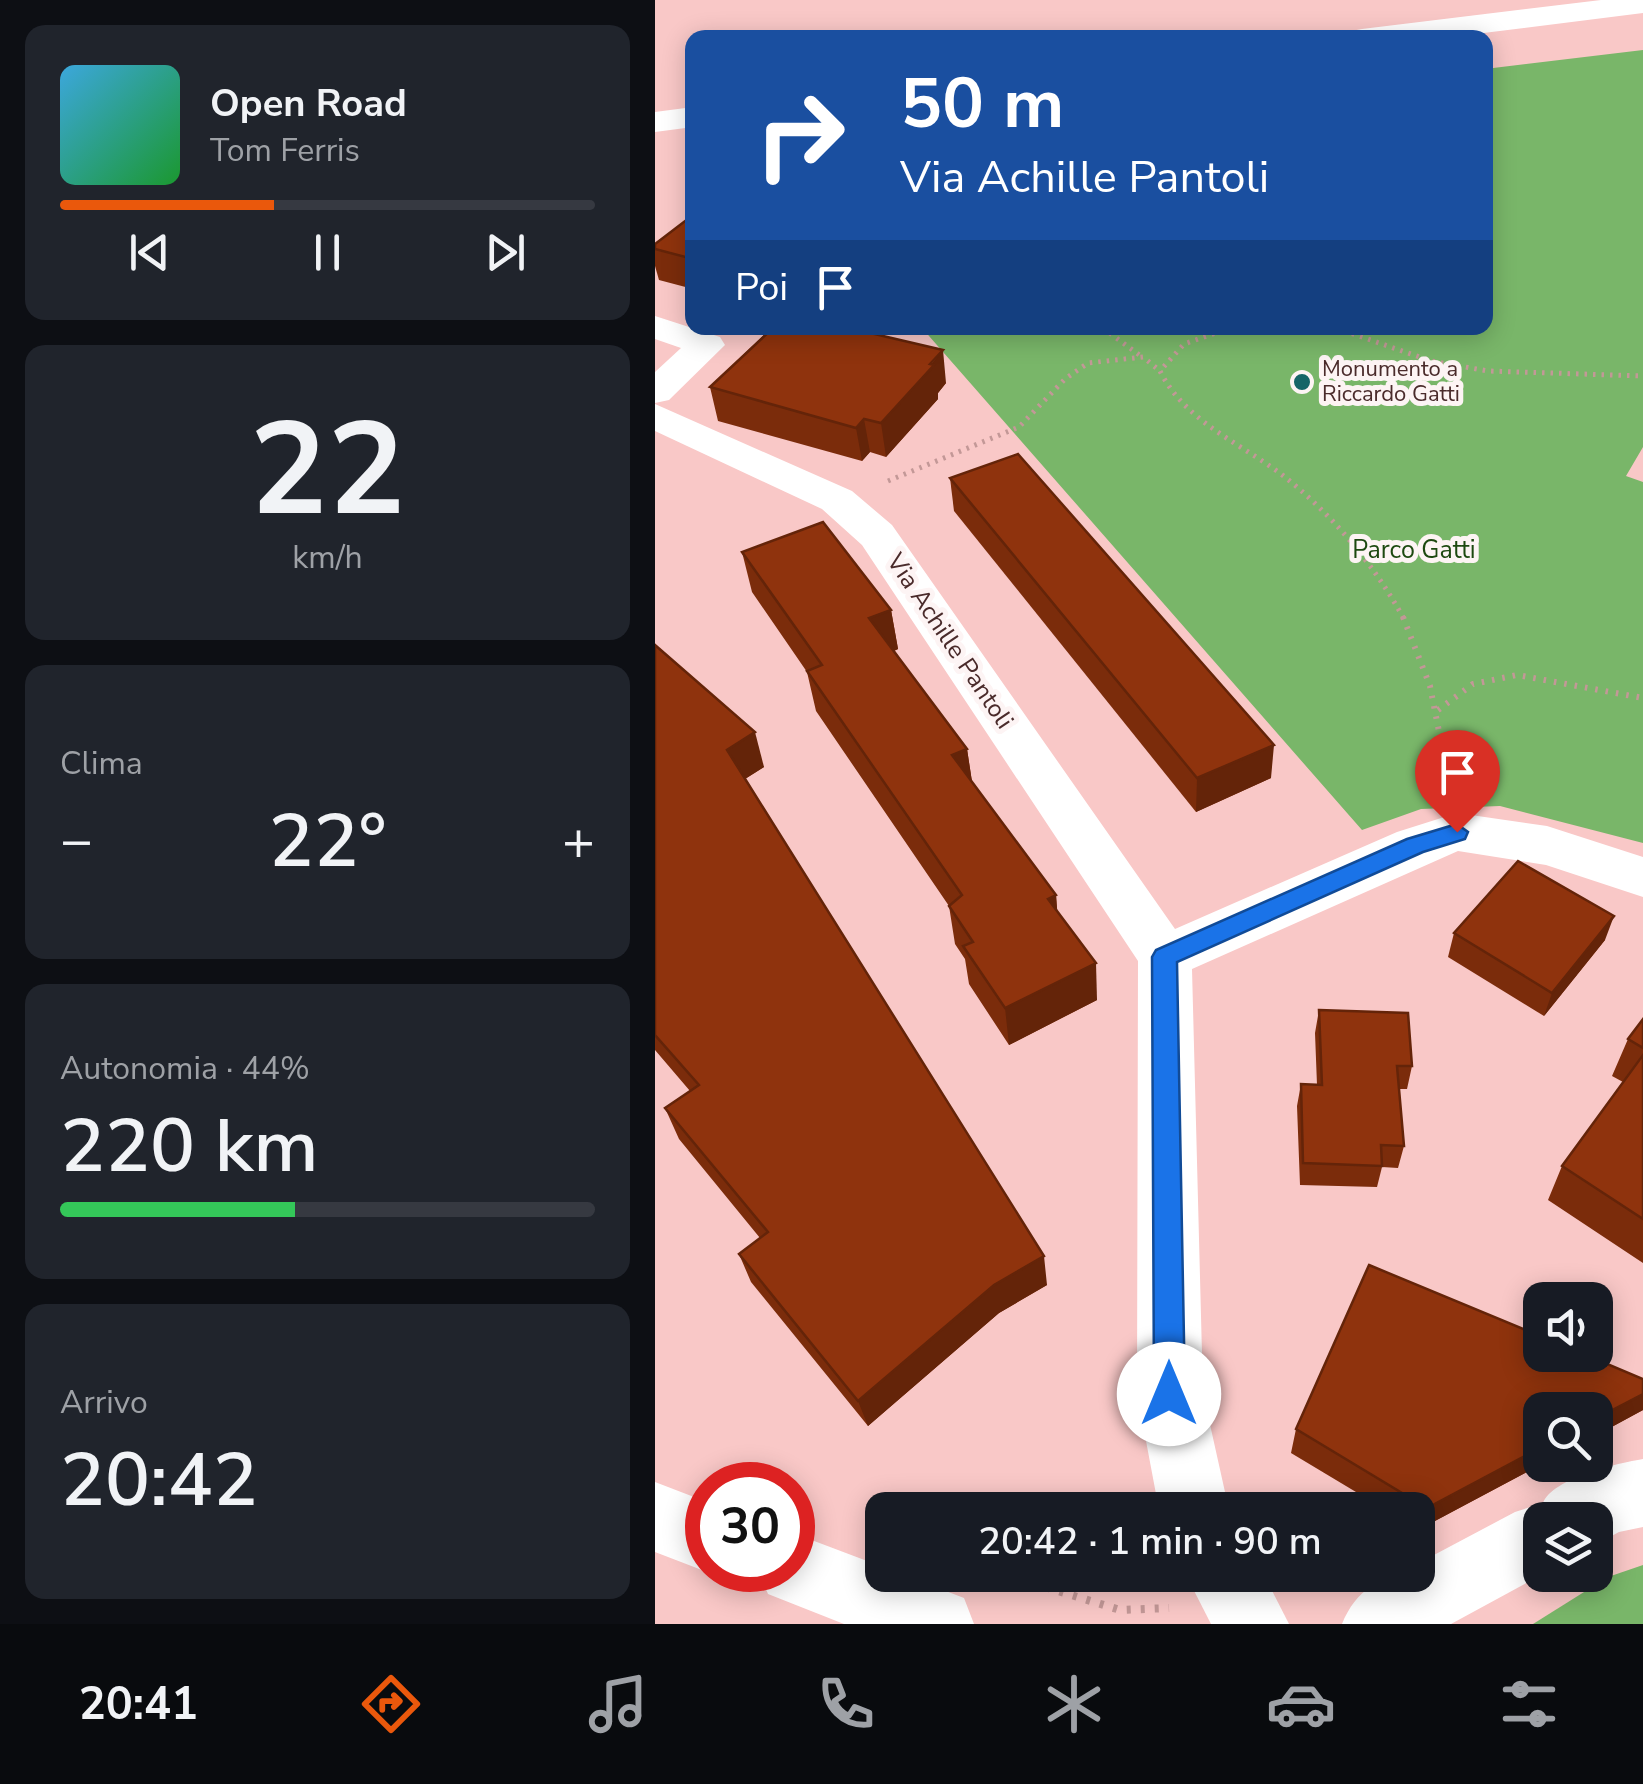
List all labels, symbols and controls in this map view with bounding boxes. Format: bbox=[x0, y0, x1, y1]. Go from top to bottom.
text: 50 m bbox=[900, 56, 1064, 152]
icon: right bbox=[735, 70, 865, 200]
text: Open Road bbox=[210, 78, 407, 129]
text: Tom Ferris bbox=[210, 129, 360, 172]
text: Via Achille Pantoli bbox=[900, 147, 1269, 208]
icon: previous bbox=[122, 225, 177, 280]
icon: pause bbox=[300, 225, 355, 280]
icon: next bbox=[478, 225, 533, 280]
icon: arrive bbox=[808, 260, 863, 315]
text: Poi bbox=[735, 262, 788, 313]
place label: Monumento a Riccardo Gatti bbox=[1322, 354, 1460, 409]
marker: Monumento a Riccardo Gatti bbox=[1291, 371, 1313, 393]
text: 22 bbox=[249, 382, 406, 559]
park label: Parco Gatti bbox=[1352, 533, 1476, 567]
text: km/h bbox=[292, 536, 363, 579]
street label: Via Achille Pantoli bbox=[878, 546, 1021, 736]
pin bbox=[1415, 730, 1500, 833]
text: Clima bbox=[60, 742, 143, 785]
icon: arrive bbox=[1430, 745, 1485, 800]
text: 22° bbox=[268, 790, 387, 892]
text: − bbox=[60, 803, 93, 878]
text: + bbox=[562, 803, 595, 878]
text: Autonomia · 44% bbox=[60, 1047, 310, 1090]
text: 220 km bbox=[60, 1095, 318, 1197]
map controls bbox=[1523, 1282, 1613, 1592]
button: sound bbox=[1523, 1282, 1613, 1372]
position arrow bbox=[1117, 1342, 1221, 1446]
text: Arrivo bbox=[60, 1381, 148, 1424]
button: search bbox=[1523, 1392, 1613, 1482]
text: 20:42 bbox=[60, 1429, 258, 1531]
speed limit sign: 30 bbox=[685, 1462, 815, 1592]
button: layers bbox=[1523, 1502, 1613, 1592]
text: 20:42 · 1 min · 90 m bbox=[978, 1516, 1322, 1567]
icon: directions bbox=[356, 1669, 426, 1739]
icon: music bbox=[583, 1669, 653, 1739]
icon: phone bbox=[811, 1669, 881, 1739]
icon: climate bbox=[1039, 1669, 1109, 1739]
icon: car bbox=[1266, 1669, 1336, 1739]
icon: filters bbox=[1494, 1669, 1564, 1739]
text: 20:41 bbox=[79, 1674, 198, 1735]

